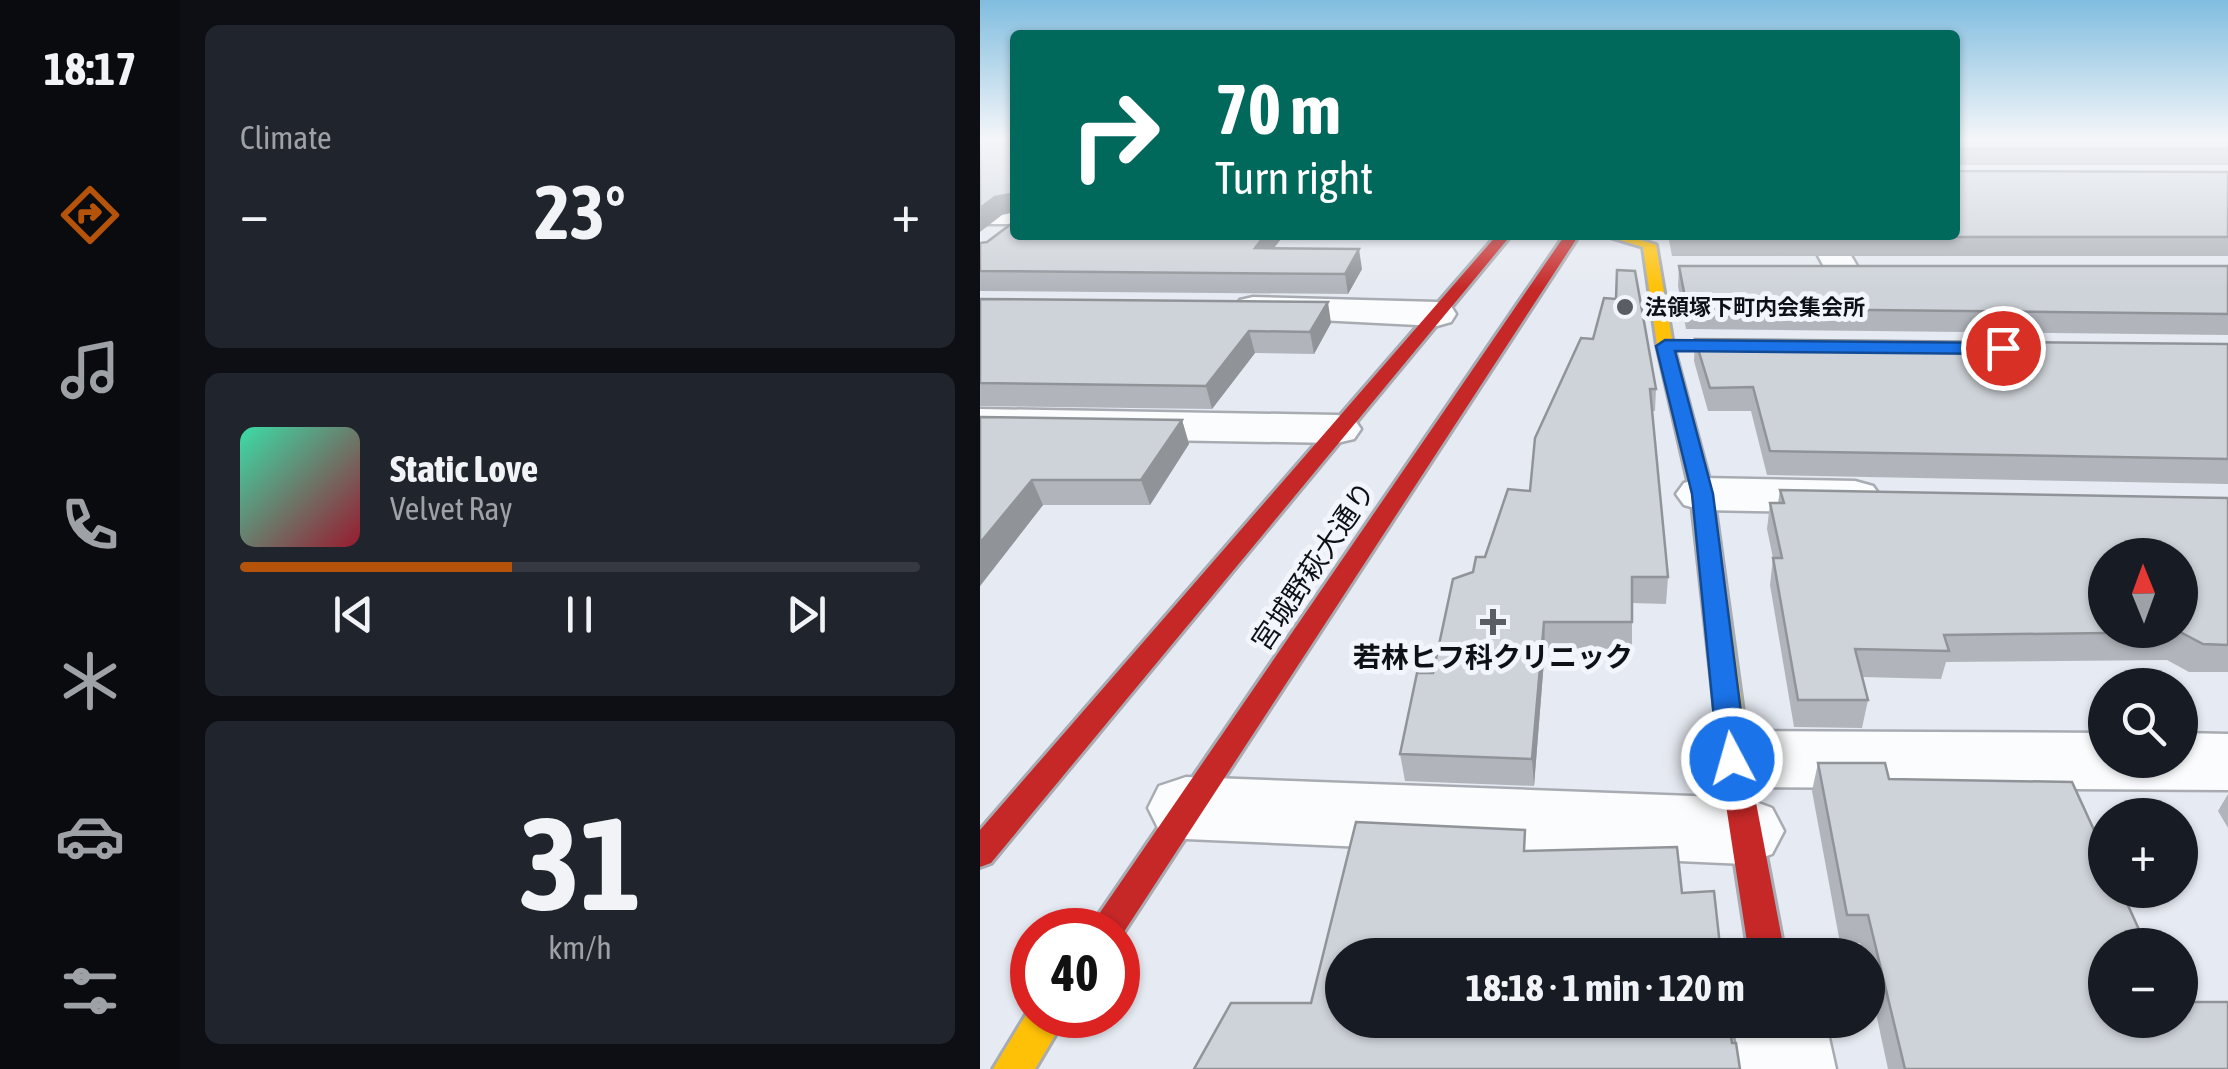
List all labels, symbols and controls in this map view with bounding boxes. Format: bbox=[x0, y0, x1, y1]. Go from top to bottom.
text: 18:17 bbox=[44, 43, 136, 95]
text: 70 m bbox=[1215, 69, 1341, 149]
icon: right bbox=[1050, 70, 1180, 200]
text: Climate bbox=[240, 119, 332, 156]
text: Turn right bbox=[1215, 152, 1373, 204]
text: 23° bbox=[534, 169, 626, 255]
icon: directions bbox=[55, 180, 125, 250]
text: − bbox=[240, 181, 269, 244]
text: + bbox=[891, 181, 920, 244]
place label: 法領塚下町内会集会所 bbox=[1645, 294, 1865, 320]
marker: 法領塚下町内会集会所 bbox=[1614, 296, 1636, 318]
pin bbox=[1961, 306, 2046, 391]
icon: arrive bbox=[1976, 321, 2031, 376]
icon: music bbox=[55, 335, 125, 405]
text: Static Love bbox=[390, 447, 538, 490]
street label: 宮城野萩大通り bbox=[1245, 476, 1381, 656]
icon: phone bbox=[55, 490, 125, 560]
text: Velvet Ray bbox=[390, 490, 512, 527]
north arrow bbox=[2088, 538, 2198, 648]
map controls bbox=[2088, 538, 2198, 1038]
icon: previous bbox=[326, 587, 381, 642]
icon: pause bbox=[552, 587, 607, 642]
icon: next bbox=[779, 587, 834, 642]
marker: 若林ヒフ科クリニック bbox=[1480, 609, 1506, 635]
place label: 若林ヒフ科クリニック bbox=[1353, 641, 1633, 673]
icon: climate bbox=[55, 646, 125, 716]
button: search bbox=[2088, 668, 2198, 778]
position arrow bbox=[1680, 707, 1784, 811]
text: 31 bbox=[519, 789, 641, 938]
button: + bbox=[2088, 798, 2198, 908]
icon: car bbox=[55, 801, 125, 871]
speed limit sign: 40 bbox=[1010, 908, 1140, 1038]
button: − bbox=[2088, 928, 2198, 1038]
text: km/h bbox=[548, 929, 612, 966]
icon: filters bbox=[55, 956, 125, 1026]
text: 18:18 · 1 min · 120 m bbox=[1465, 966, 1745, 1009]

